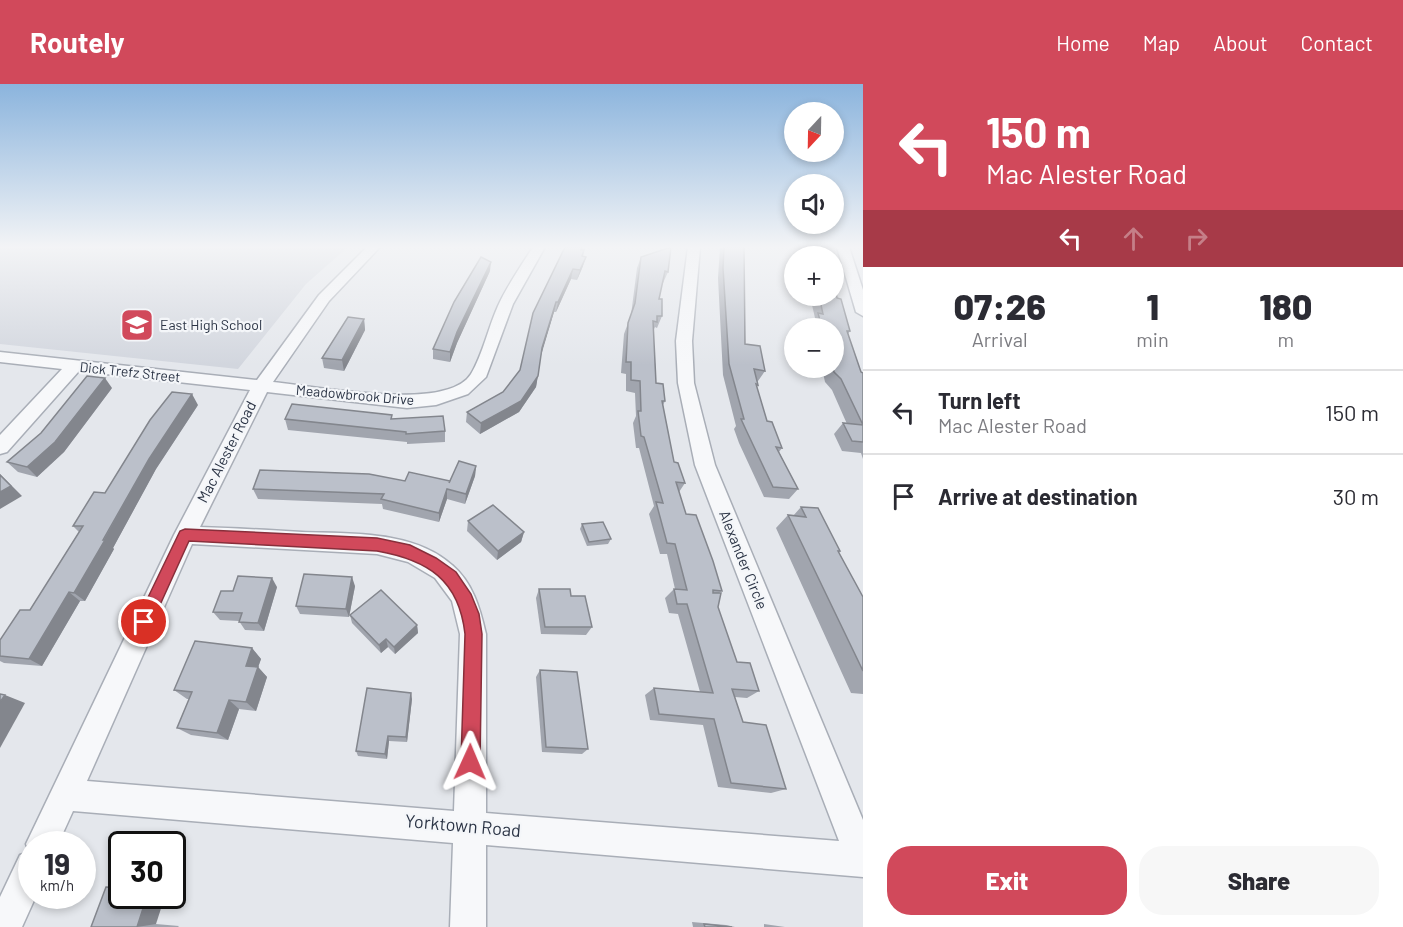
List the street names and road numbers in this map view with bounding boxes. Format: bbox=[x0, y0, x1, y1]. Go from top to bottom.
street label: Dick Trefz Street bbox=[79, 358, 181, 385]
street label: Meadowbrook Drive bbox=[295, 381, 415, 408]
street label: Mac Alester Road bbox=[193, 398, 259, 505]
street label: Alexander Circle bbox=[716, 507, 772, 612]
street label: Yorktown Road bbox=[404, 809, 522, 841]

